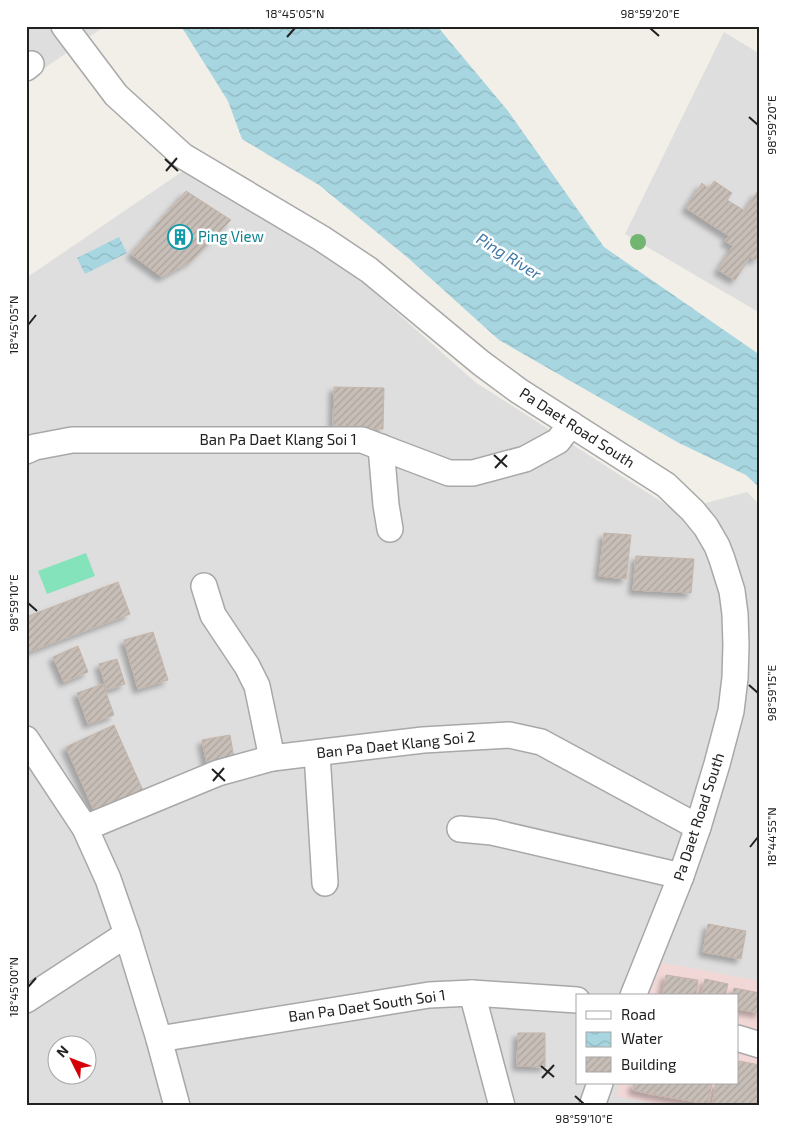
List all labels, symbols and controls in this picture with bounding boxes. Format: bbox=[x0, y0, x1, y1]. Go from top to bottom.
text: 18°45'05"N bbox=[265, 6, 325, 20]
text: 98°59'20"E bbox=[620, 6, 680, 20]
text: 98°59'20"E bbox=[764, 95, 778, 155]
building icon: Ping View bbox=[167, 224, 193, 250]
place label: Ping View bbox=[198, 227, 264, 245]
water label: Ping River bbox=[473, 228, 546, 283]
text: 18°45'05"N bbox=[6, 295, 20, 355]
street label: Pa Daet Road South bbox=[517, 383, 638, 471]
street label: Ban Pa Daet Klang Soi 1 bbox=[199, 430, 357, 448]
text: 98°59'10"E bbox=[6, 574, 20, 632]
text: 98°59'15"E bbox=[764, 664, 778, 721]
street label: Ban Pa Daet Klang Soi 2 bbox=[316, 727, 476, 761]
street label: Pa Daet Road South bbox=[669, 750, 727, 883]
text: 18°44'55"N bbox=[764, 807, 778, 867]
text: 18°45'00"N bbox=[6, 957, 20, 1017]
street label: Ban Pa Daet South Soi 1 bbox=[287, 985, 447, 1025]
legend bbox=[576, 994, 738, 1084]
text: Road bbox=[621, 1005, 656, 1023]
text: Water bbox=[621, 1029, 663, 1047]
north arrow bbox=[48, 1034, 98, 1084]
text: N bbox=[52, 1042, 72, 1060]
text: Building bbox=[621, 1055, 677, 1073]
text: 98°59'10"E bbox=[555, 1111, 613, 1125]

